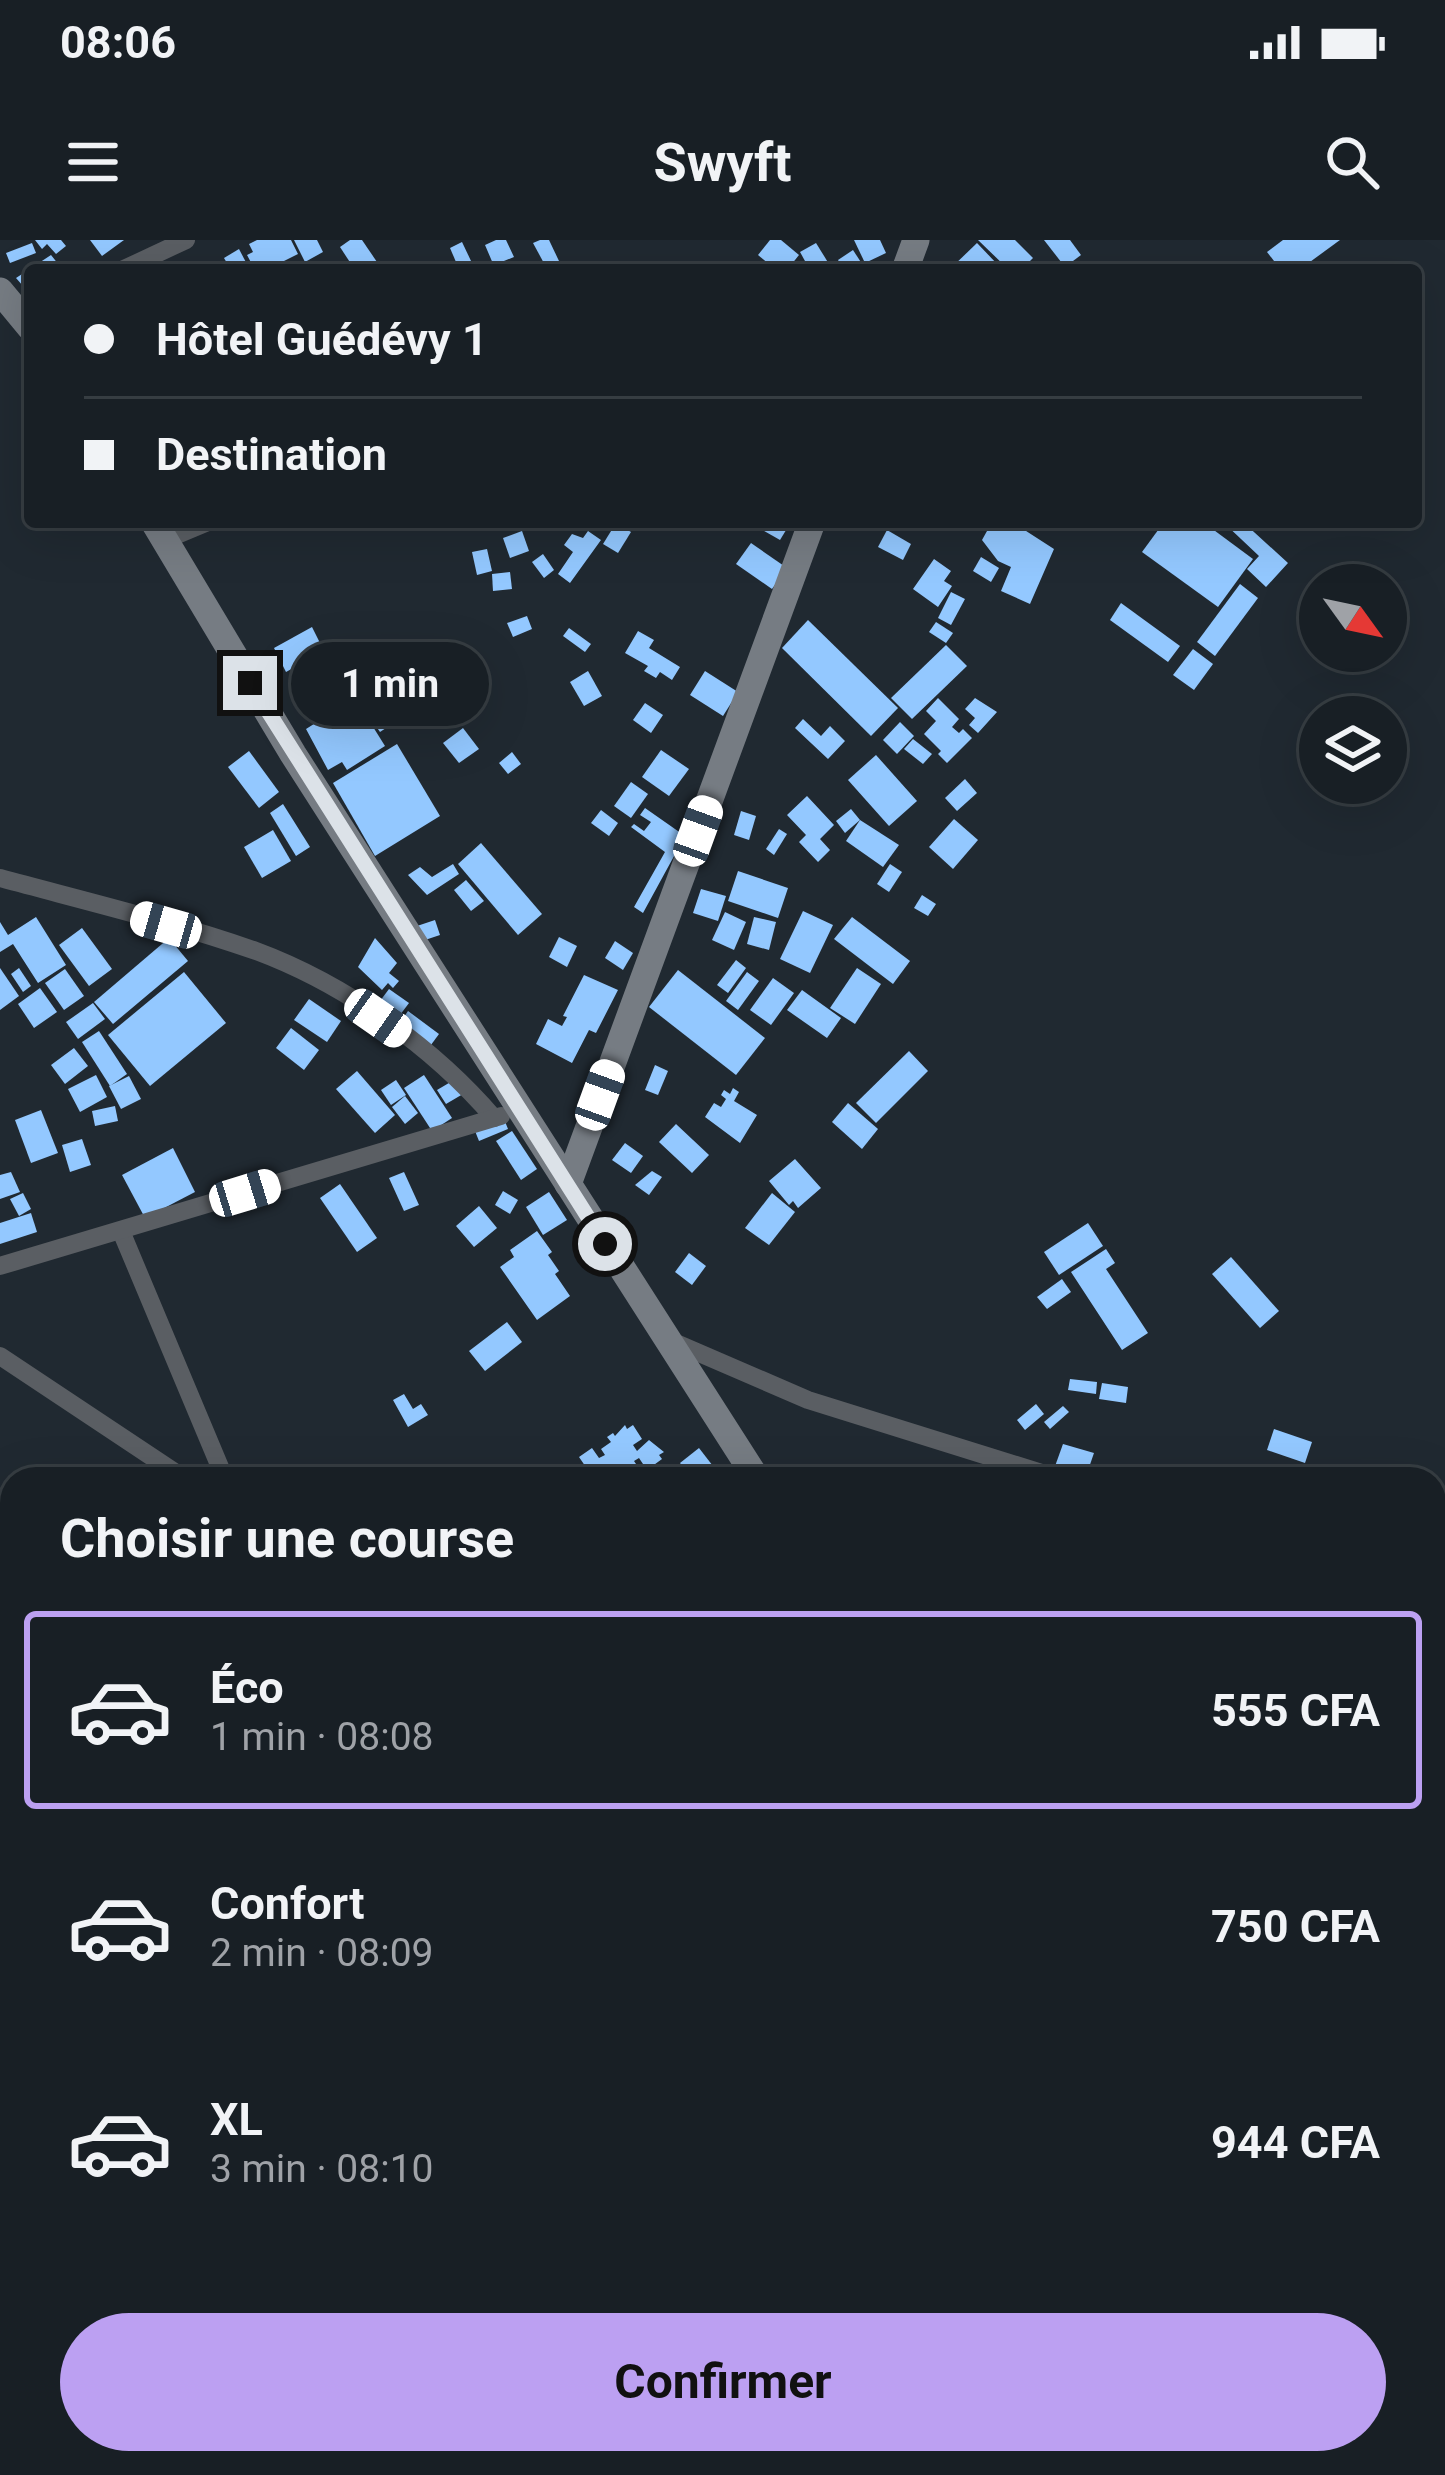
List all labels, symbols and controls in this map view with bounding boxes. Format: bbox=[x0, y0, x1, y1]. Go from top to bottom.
text: 08:06 bbox=[60, 16, 176, 69]
icon: menu bbox=[60, 129, 126, 195]
icon: search bbox=[1319, 129, 1385, 195]
text: Swyft bbox=[653, 131, 792, 194]
text: Hôtel Guédévy 1 bbox=[156, 313, 488, 366]
text: Destination bbox=[156, 428, 387, 481]
north arrow bbox=[1299, 564, 1407, 672]
map controls bbox=[1299, 564, 1407, 804]
callout: 1 min bbox=[292, 641, 490, 725]
route end bbox=[223, 656, 277, 710]
text: 1 min bbox=[341, 661, 439, 707]
button: layers bbox=[1299, 696, 1407, 804]
car bbox=[669, 791, 727, 871]
car bbox=[126, 898, 206, 952]
car bbox=[338, 983, 418, 1053]
car bbox=[571, 1055, 629, 1135]
car bbox=[205, 1165, 285, 1221]
route start bbox=[578, 1217, 632, 1271]
text: Choisir une course bbox=[60, 1507, 514, 1570]
icon: car bbox=[66, 1656, 174, 1764]
text: Éco bbox=[210, 1661, 284, 1714]
text: 555 CFA bbox=[1211, 1684, 1380, 1737]
text: 1 min · 08:08 bbox=[210, 1714, 433, 1760]
icon: car bbox=[66, 1872, 174, 1980]
text: Confort bbox=[210, 1877, 364, 1930]
text: 750 CFA bbox=[1211, 1900, 1380, 1953]
text: 2 min · 08:09 bbox=[210, 1930, 433, 1976]
icon: car bbox=[66, 2088, 174, 2196]
text: XL bbox=[210, 2093, 263, 2146]
text: 944 CFA bbox=[1211, 2116, 1380, 2169]
text: 3 min · 08:10 bbox=[210, 2146, 433, 2192]
button: Confirmer bbox=[60, 2313, 1386, 2451]

